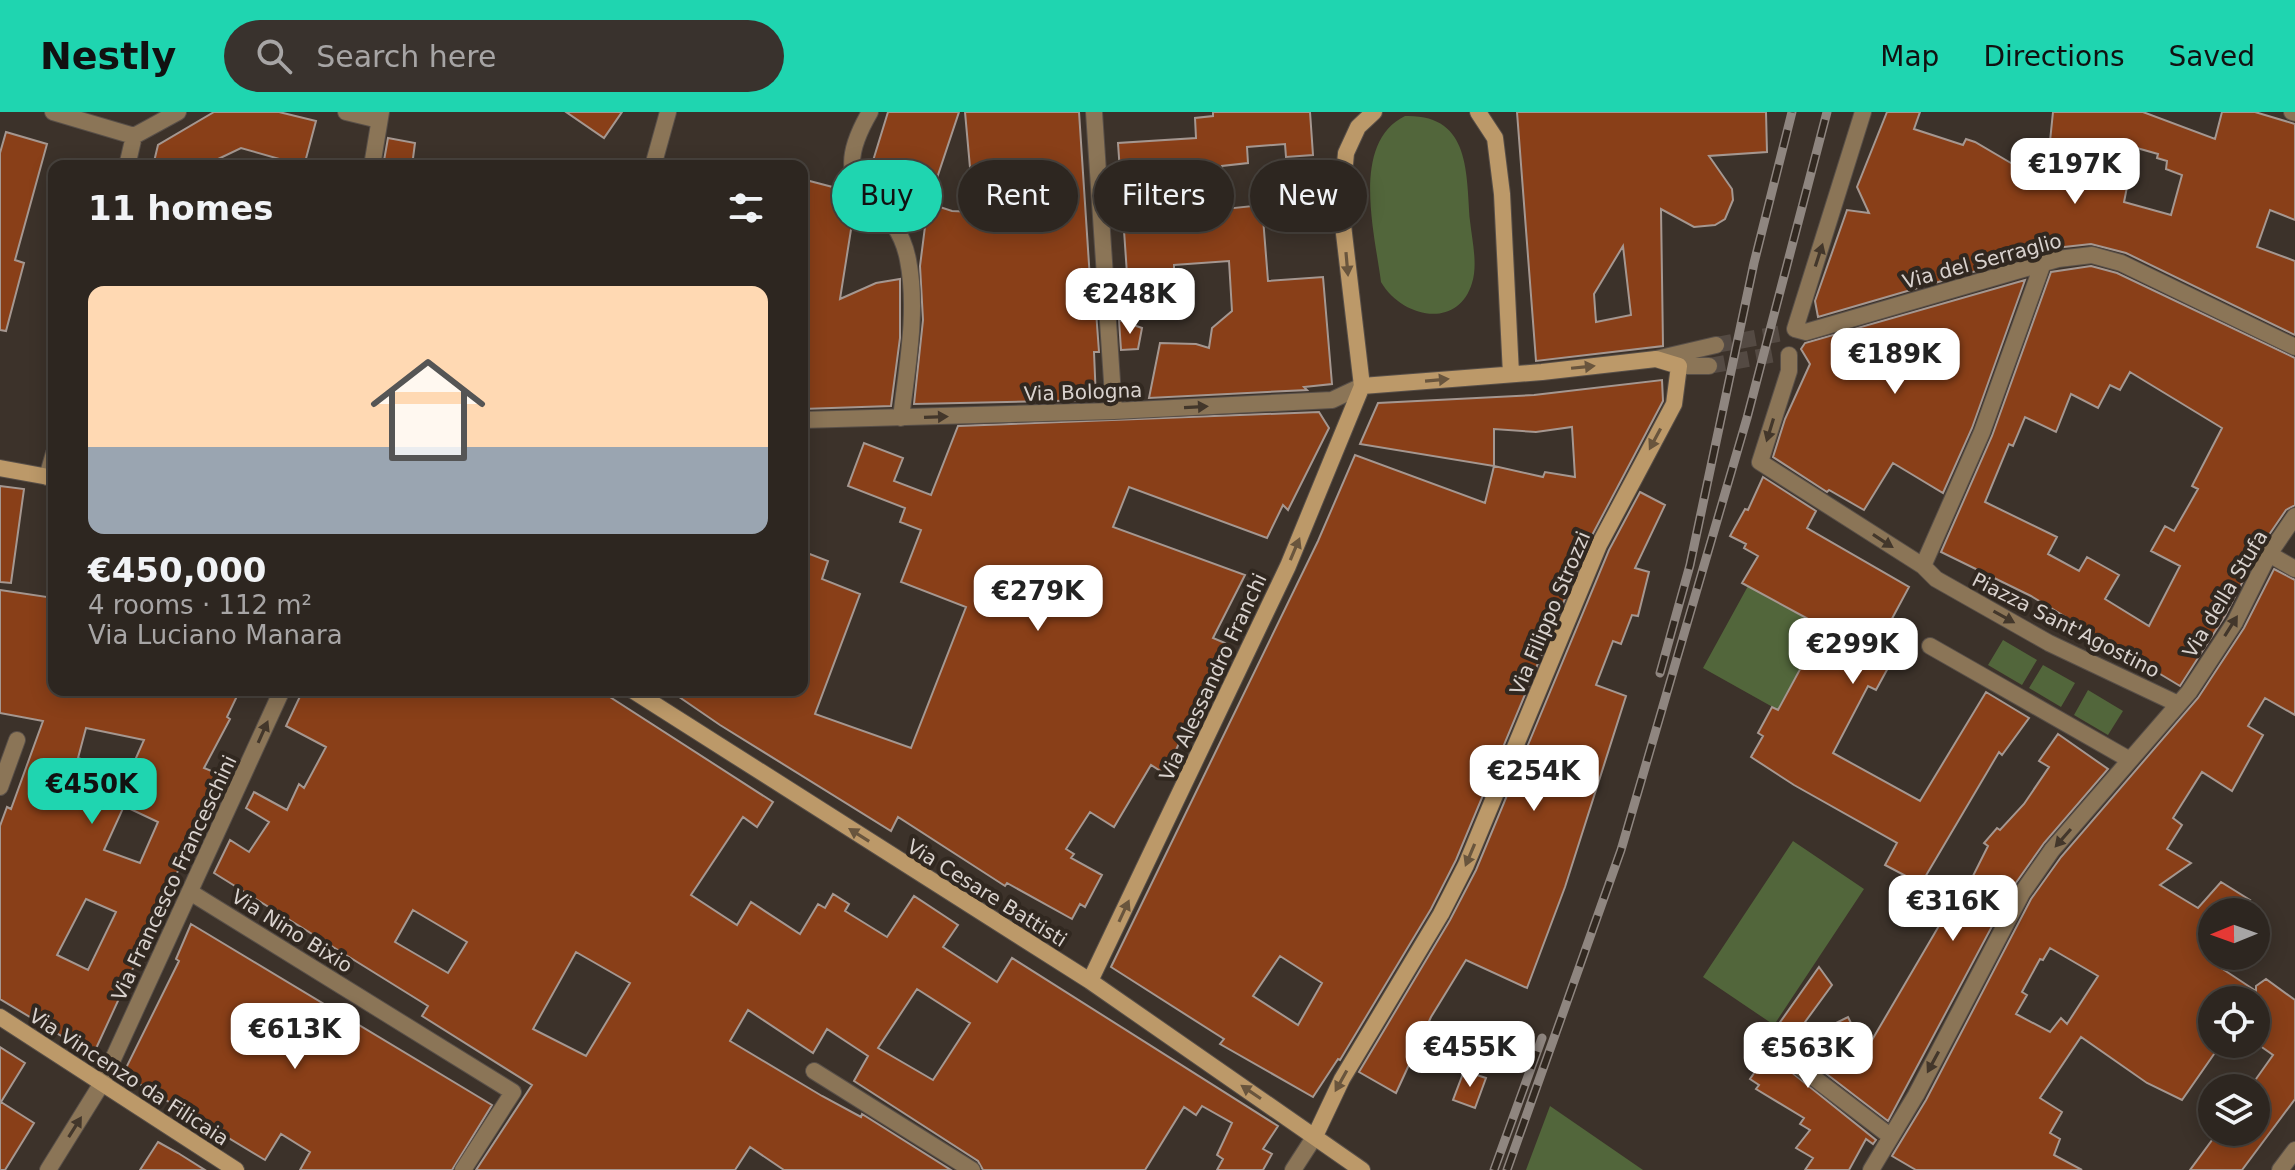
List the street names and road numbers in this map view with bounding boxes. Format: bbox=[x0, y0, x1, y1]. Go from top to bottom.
street label: Via del Serraglio bbox=[1900, 228, 2064, 294]
street label: Via Bologna bbox=[1023, 378, 1143, 406]
street label: Via della Stufa bbox=[2177, 526, 2273, 662]
street label: Via Filippo Strozzi bbox=[1505, 528, 1595, 698]
street label: Piazza Sant'Agostino bbox=[1968, 567, 2164, 683]
street label: Via Alessandro Franchi bbox=[1154, 569, 1272, 785]
street label: Via Francesco Franceschini bbox=[106, 751, 242, 1005]
street label: Via Cesare Battisti bbox=[903, 834, 1071, 952]
street label: Via Nino Bixio bbox=[227, 884, 357, 978]
street label: Via Vincenzo da Filicaia bbox=[25, 1003, 233, 1151]

